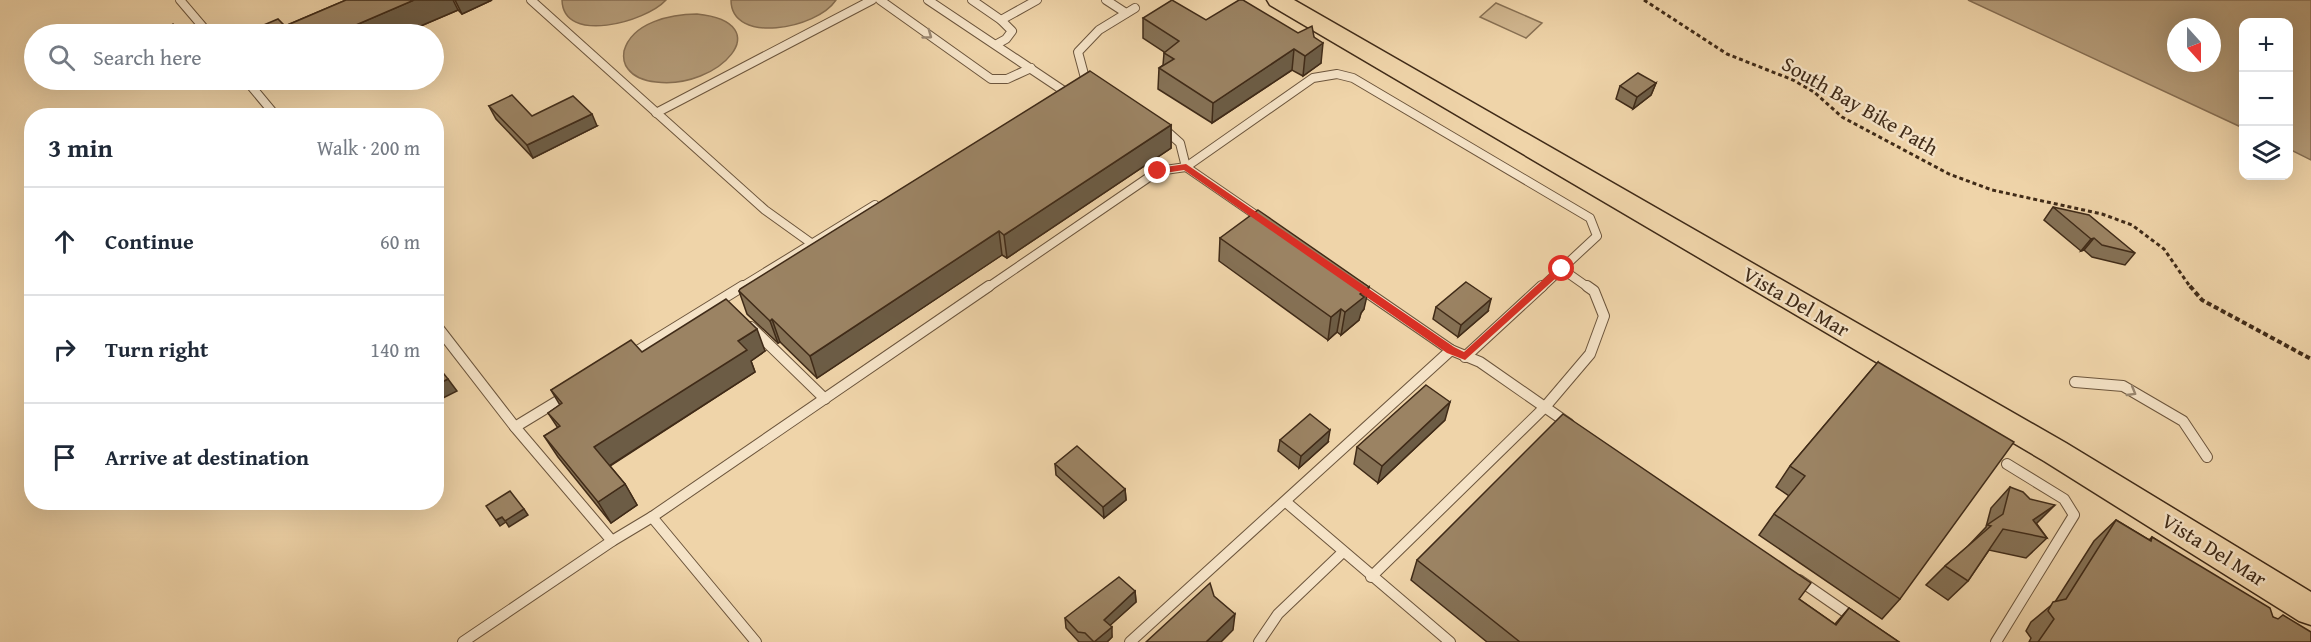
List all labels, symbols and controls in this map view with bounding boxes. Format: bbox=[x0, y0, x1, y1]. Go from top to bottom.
north arrow bbox=[2167, 18, 2221, 72]
map controls bbox=[2239, 18, 2293, 180]
button: + bbox=[2239, 18, 2293, 72]
search box bbox=[24, 24, 444, 90]
one-way arrow bbox=[921, 27, 932, 38]
icon: search bbox=[45, 41, 78, 74]
text: Search here bbox=[93, 41, 202, 73]
street label: South Bay Bike Path bbox=[1776, 48, 1944, 163]
button: − bbox=[2239, 72, 2293, 126]
button: layers bbox=[2239, 126, 2293, 180]
text: 3 min bbox=[48, 128, 113, 167]
text: Walk · 200 m bbox=[317, 133, 420, 162]
route end bbox=[1144, 157, 1170, 183]
icon: ahead bbox=[48, 225, 81, 258]
text: Continue bbox=[105, 225, 194, 257]
text: 60 m bbox=[380, 227, 420, 256]
route start bbox=[1548, 255, 1574, 281]
street label: Vista Del Mar bbox=[1737, 258, 1856, 345]
icon: right bbox=[48, 333, 81, 366]
text: Turn right bbox=[105, 333, 208, 365]
text: 140 m bbox=[370, 335, 420, 364]
one-way arrow bbox=[2126, 385, 2136, 396]
icon: arrive bbox=[48, 441, 81, 474]
text: Arrive at destination bbox=[105, 441, 309, 473]
street label: Vista Del Mar bbox=[2156, 505, 2273, 594]

